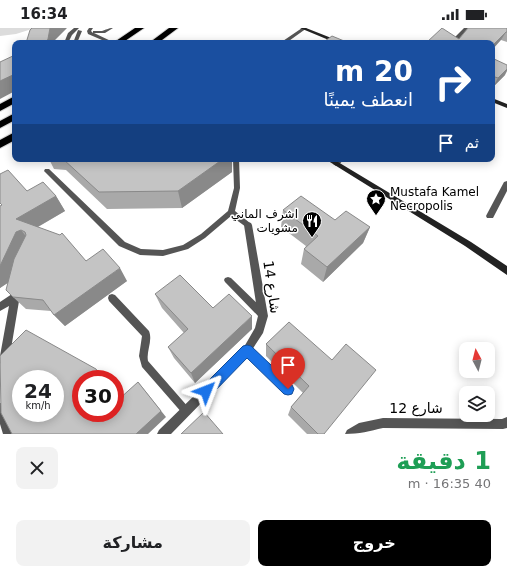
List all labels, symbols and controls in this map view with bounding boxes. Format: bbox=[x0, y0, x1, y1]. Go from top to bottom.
text: 16:34 bbox=[20, 5, 68, 23]
text: 20 m bbox=[335, 55, 413, 88]
icon: right bbox=[427, 56, 479, 108]
text: انعطف يمينًا bbox=[323, 89, 413, 110]
icon: arrive bbox=[435, 132, 457, 154]
text: ثم bbox=[465, 134, 479, 152]
place label: Mustafa Kamel Necropolis bbox=[390, 185, 479, 213]
place icon: Mustafa Kamel Necropolis bbox=[365, 188, 387, 216]
place label: اشرف الماني مشويات bbox=[231, 207, 298, 236]
restaurant icon: اشرف الماني مشويات bbox=[301, 210, 323, 238]
street label: شارع 14 bbox=[259, 259, 284, 315]
north arrow bbox=[459, 342, 495, 378]
map controls bbox=[459, 342, 495, 422]
pin bbox=[271, 348, 305, 389]
icon: arrive bbox=[277, 354, 299, 376]
speed limit sign: 30 bbox=[72, 370, 124, 422]
position arrow bbox=[185, 370, 227, 412]
text: 24 bbox=[24, 379, 52, 403]
button: layers bbox=[459, 386, 495, 422]
text: km/h bbox=[25, 400, 51, 411]
street label: شارع 12 bbox=[389, 400, 443, 417]
button: close bbox=[16, 447, 58, 489]
text: 1 دقيقة bbox=[396, 447, 491, 475]
text: 40 m · 16:35 bbox=[408, 476, 491, 491]
button: مشاركة bbox=[16, 520, 250, 566]
button: خروج bbox=[258, 520, 491, 566]

